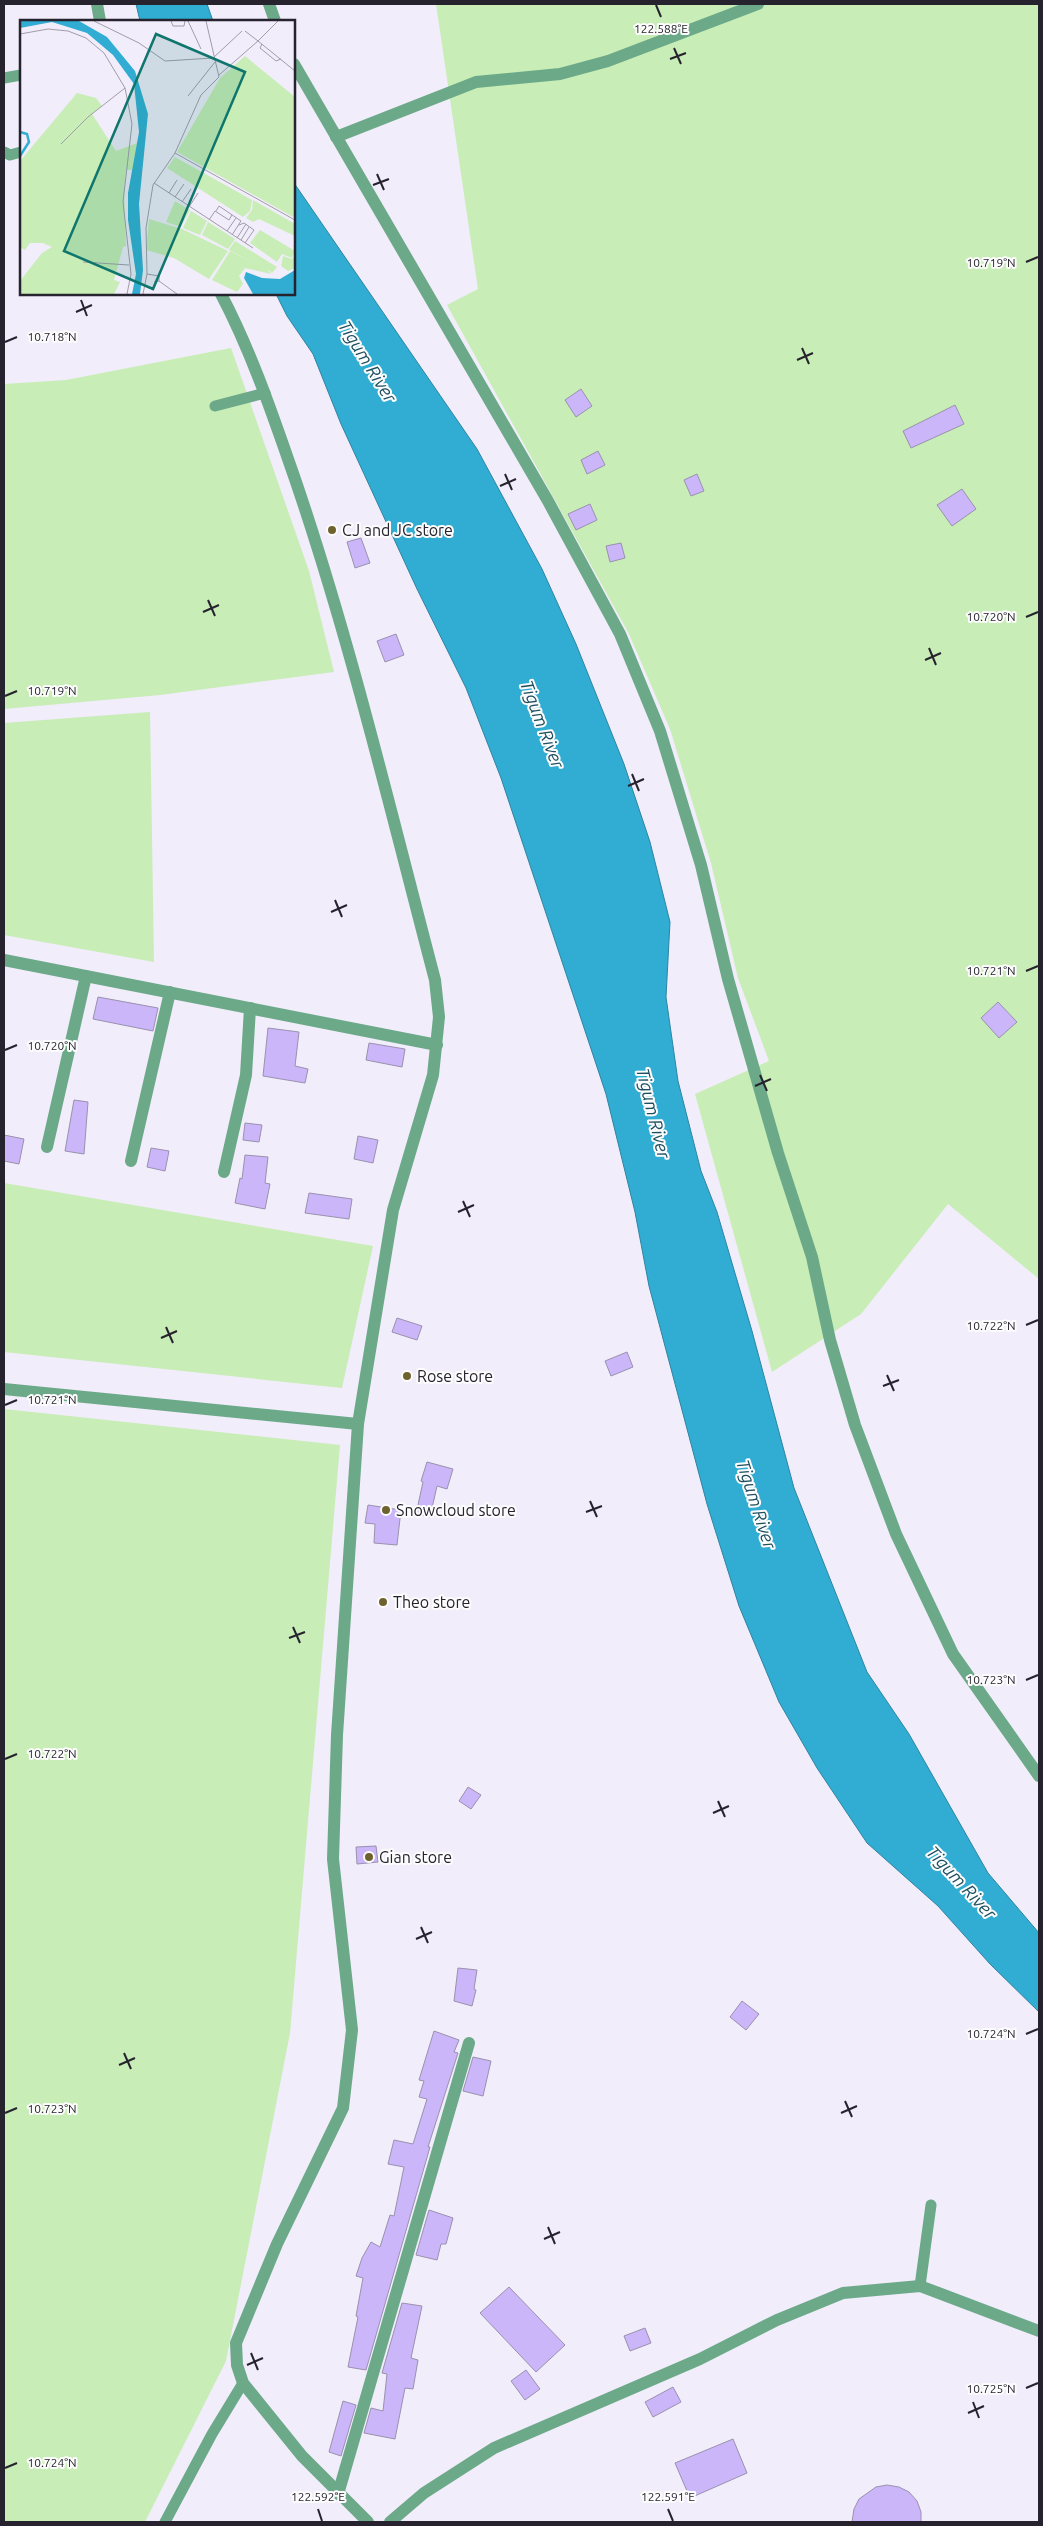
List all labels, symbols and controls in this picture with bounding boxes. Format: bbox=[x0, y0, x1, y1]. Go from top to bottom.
inset map bbox=[20, 20, 295, 295]
text: 122.588°E bbox=[634, 22, 688, 35]
text: 10.719°N bbox=[966, 256, 1016, 269]
water label: Tigum River bbox=[335, 316, 402, 407]
text: 10.718°N bbox=[27, 330, 77, 343]
place label: CJ and JC store bbox=[342, 521, 453, 539]
marker: CJ and JC store bbox=[326, 524, 338, 536]
text: 10.720°N bbox=[966, 610, 1016, 623]
water label: Tigum River bbox=[517, 677, 569, 772]
text: 10.719°N bbox=[27, 684, 77, 697]
text: 10.721°N bbox=[966, 964, 1016, 977]
text: 10.720°N bbox=[27, 1039, 77, 1052]
water label: Tigum River bbox=[633, 1066, 675, 1161]
text: 10.722°N bbox=[966, 1319, 1016, 1332]
place label: Rose store bbox=[417, 1367, 493, 1385]
marker: Rose store bbox=[401, 1370, 413, 1382]
text: 10.721°N bbox=[27, 1393, 77, 1406]
water label: Tigum River bbox=[733, 1457, 781, 1552]
place label: Snowcloud store bbox=[396, 1501, 516, 1519]
marker: Snowcloud store bbox=[380, 1504, 392, 1516]
place label: Theo store bbox=[393, 1593, 470, 1611]
marker: Theo store bbox=[377, 1596, 389, 1608]
text: 10.723°N bbox=[966, 1673, 1016, 1686]
text: 10.722°N bbox=[27, 1747, 77, 1760]
water label: Tigum River bbox=[923, 1841, 1002, 1924]
place label: Gian store bbox=[379, 1848, 452, 1866]
marker: Gian store bbox=[363, 1851, 375, 1863]
text: 10.724°N bbox=[966, 2027, 1016, 2040]
text: 10.723°N bbox=[27, 2102, 77, 2115]
text: 10.725°N bbox=[966, 2382, 1016, 2395]
text: 10.724°N bbox=[27, 2456, 77, 2469]
text: 122.592°E bbox=[291, 2490, 345, 2503]
text: 122.591°E bbox=[641, 2490, 695, 2503]

